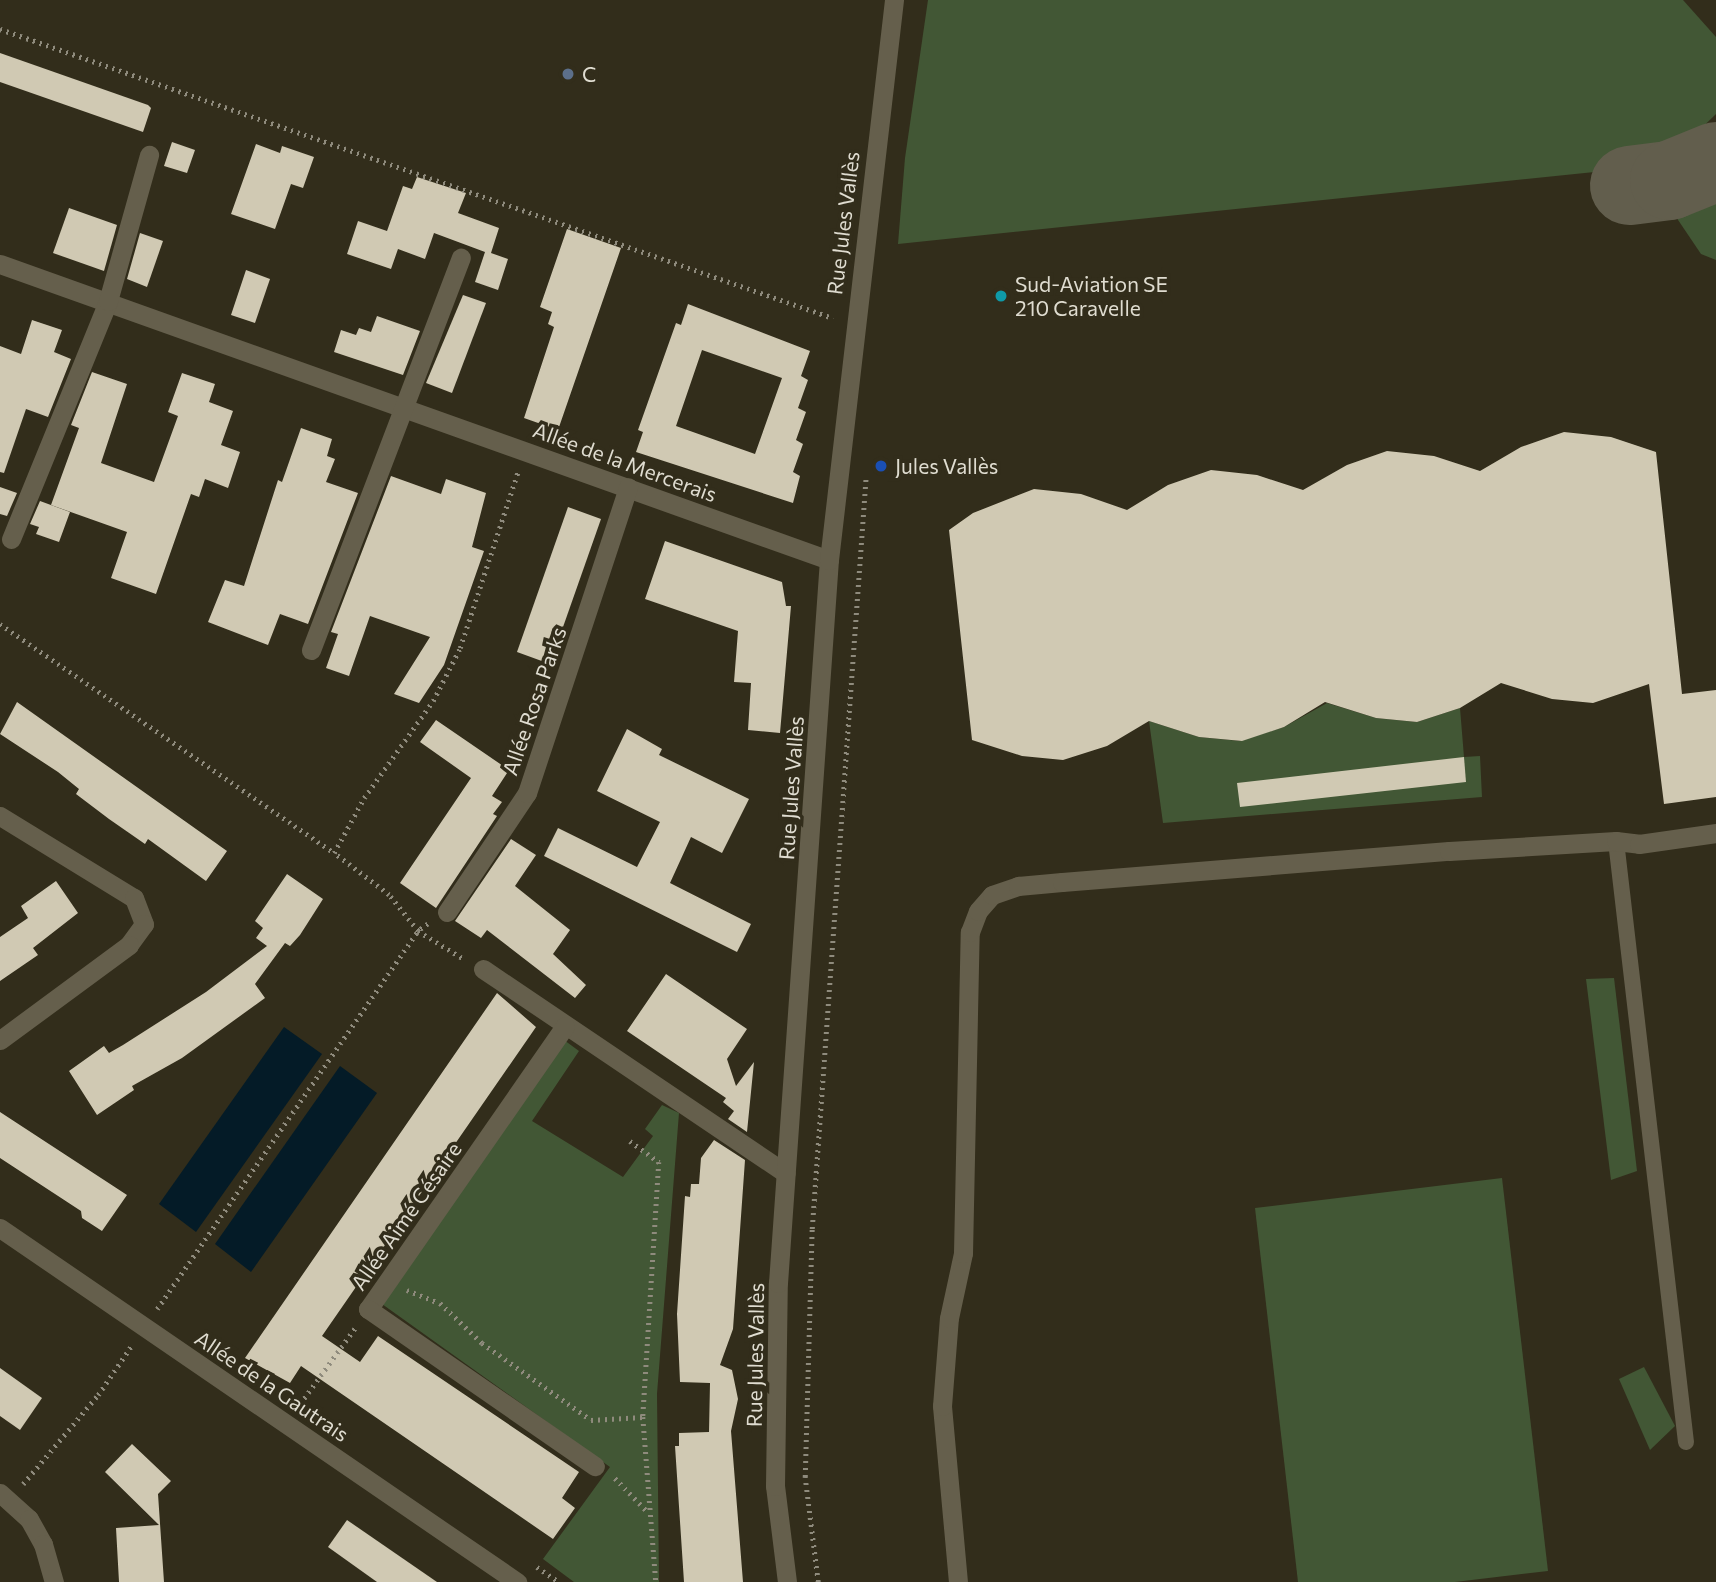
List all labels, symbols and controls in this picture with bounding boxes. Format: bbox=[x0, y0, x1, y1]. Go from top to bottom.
place label: C bbox=[582, 61, 596, 87]
marker: C bbox=[560, 66, 576, 82]
street label: Rue Jules Vallès bbox=[822, 150, 864, 296]
place label: Sud-Aviation SE 210 Caravelle bbox=[1015, 271, 1168, 321]
marker: Sud-Aviation SE 210 Caravelle bbox=[993, 288, 1009, 304]
street label: Allée de la Mercerais bbox=[530, 417, 720, 507]
place label: Jules Vallès bbox=[895, 453, 998, 479]
marker: Jules Vallès bbox=[873, 458, 889, 474]
street label: Allée Rosa Parks bbox=[497, 624, 571, 778]
street label: Rue Jules Vallès bbox=[773, 715, 809, 861]
street label: Allée Aimé Césaire bbox=[345, 1137, 467, 1295]
street label: Rue Jules Vallès bbox=[741, 1283, 769, 1427]
street label: Allée de la Gautrais bbox=[190, 1325, 354, 1447]

